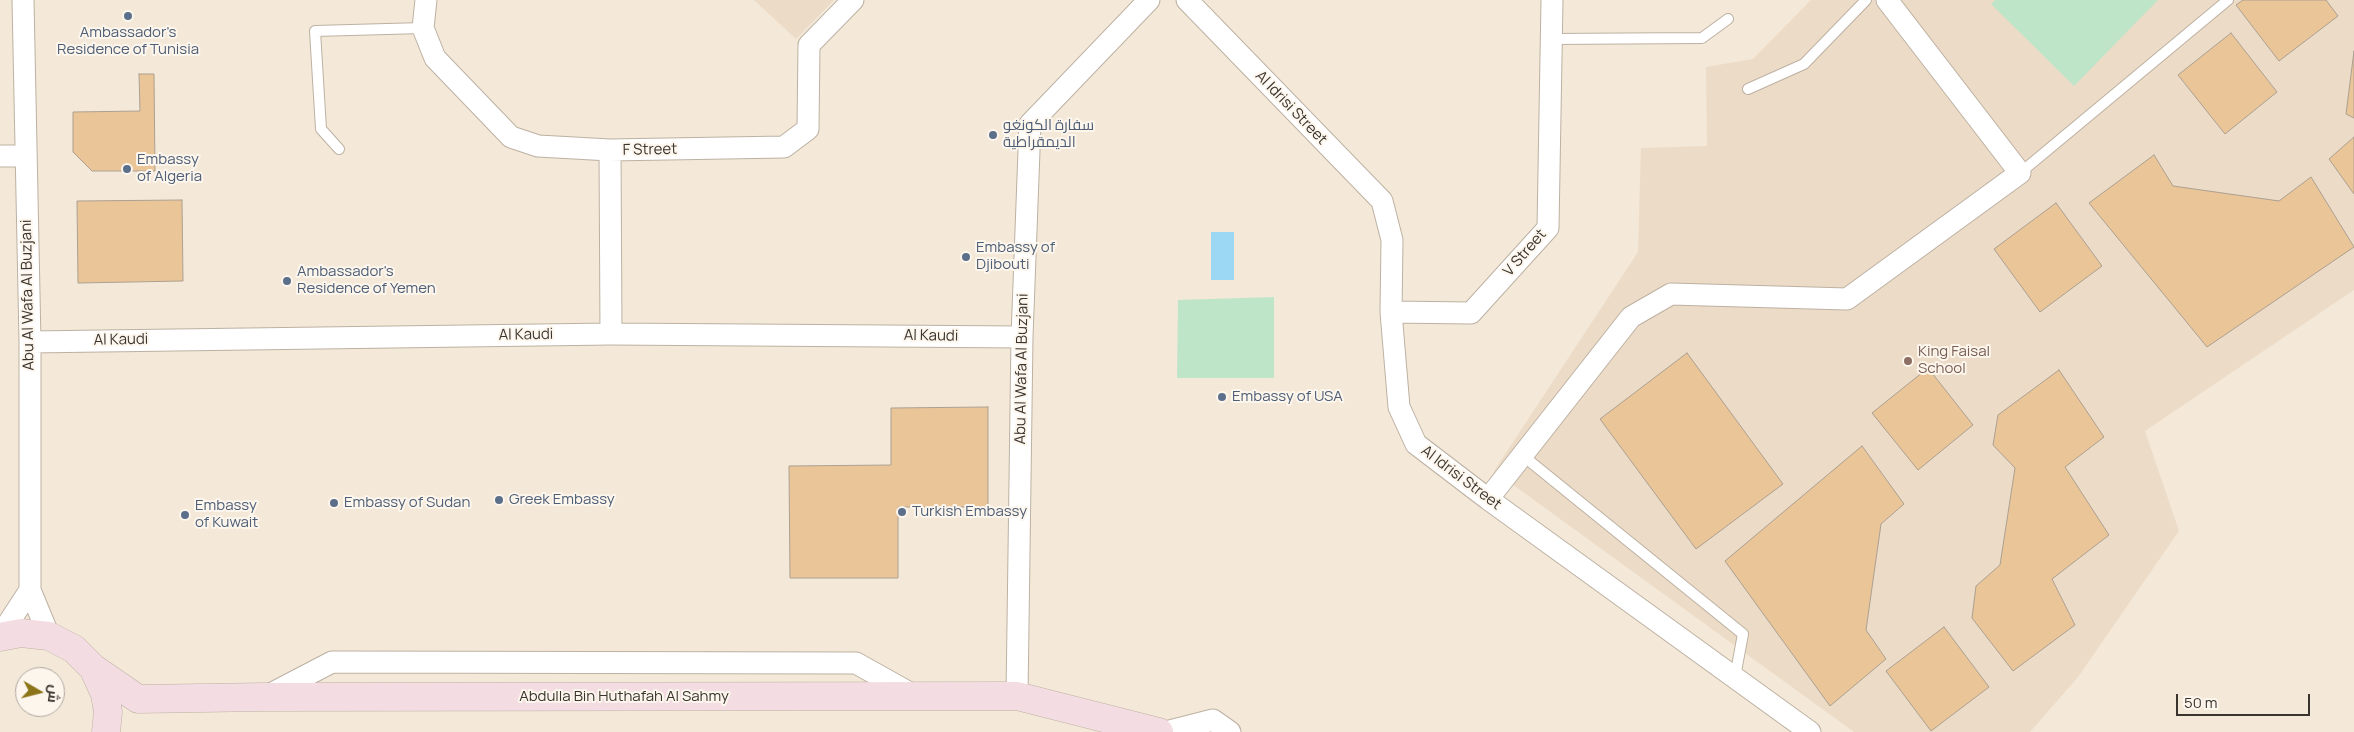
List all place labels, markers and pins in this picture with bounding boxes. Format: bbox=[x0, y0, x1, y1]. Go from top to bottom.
marker: Ambassador's Residence of Tunisia bbox=[122, 10, 134, 22]
place label: Ambassador's Residence of Tunisia bbox=[57, 24, 199, 59]
place label: سفارة الكونغو الديمقراطية bbox=[1003, 117, 1094, 152]
marker: سفارة الكونغو الديمقراطية bbox=[987, 129, 999, 141]
place label: Embassy of Algeria bbox=[137, 151, 202, 186]
marker: Embassy of Algeria bbox=[121, 163, 133, 175]
place label: Embassy of Djibouti bbox=[976, 239, 1055, 274]
marker: Embassy of Djibouti bbox=[960, 251, 972, 263]
place label: Ambassador's Residence of Yemen bbox=[297, 263, 436, 298]
marker: Ambassador's Residence of Yemen bbox=[281, 275, 293, 287]
place label: King Faisal School bbox=[1918, 343, 1990, 378]
marker: King Faisal School bbox=[1902, 355, 1914, 367]
place label: Embassy of USA bbox=[1232, 388, 1343, 406]
marker: Embassy of USA bbox=[1216, 391, 1228, 403]
place label: Greek Embassy bbox=[509, 491, 615, 509]
place label: Embassy of Sudan bbox=[344, 494, 470, 512]
marker: Greek Embassy bbox=[493, 494, 505, 506]
place label: Embassy of Kuwait bbox=[195, 497, 258, 532]
marker: Embassy of Sudan bbox=[328, 497, 340, 509]
place label: Turkish Embassy bbox=[912, 503, 1027, 521]
marker: Turkish Embassy bbox=[896, 506, 908, 518]
marker: Embassy of Kuwait bbox=[179, 509, 191, 521]

